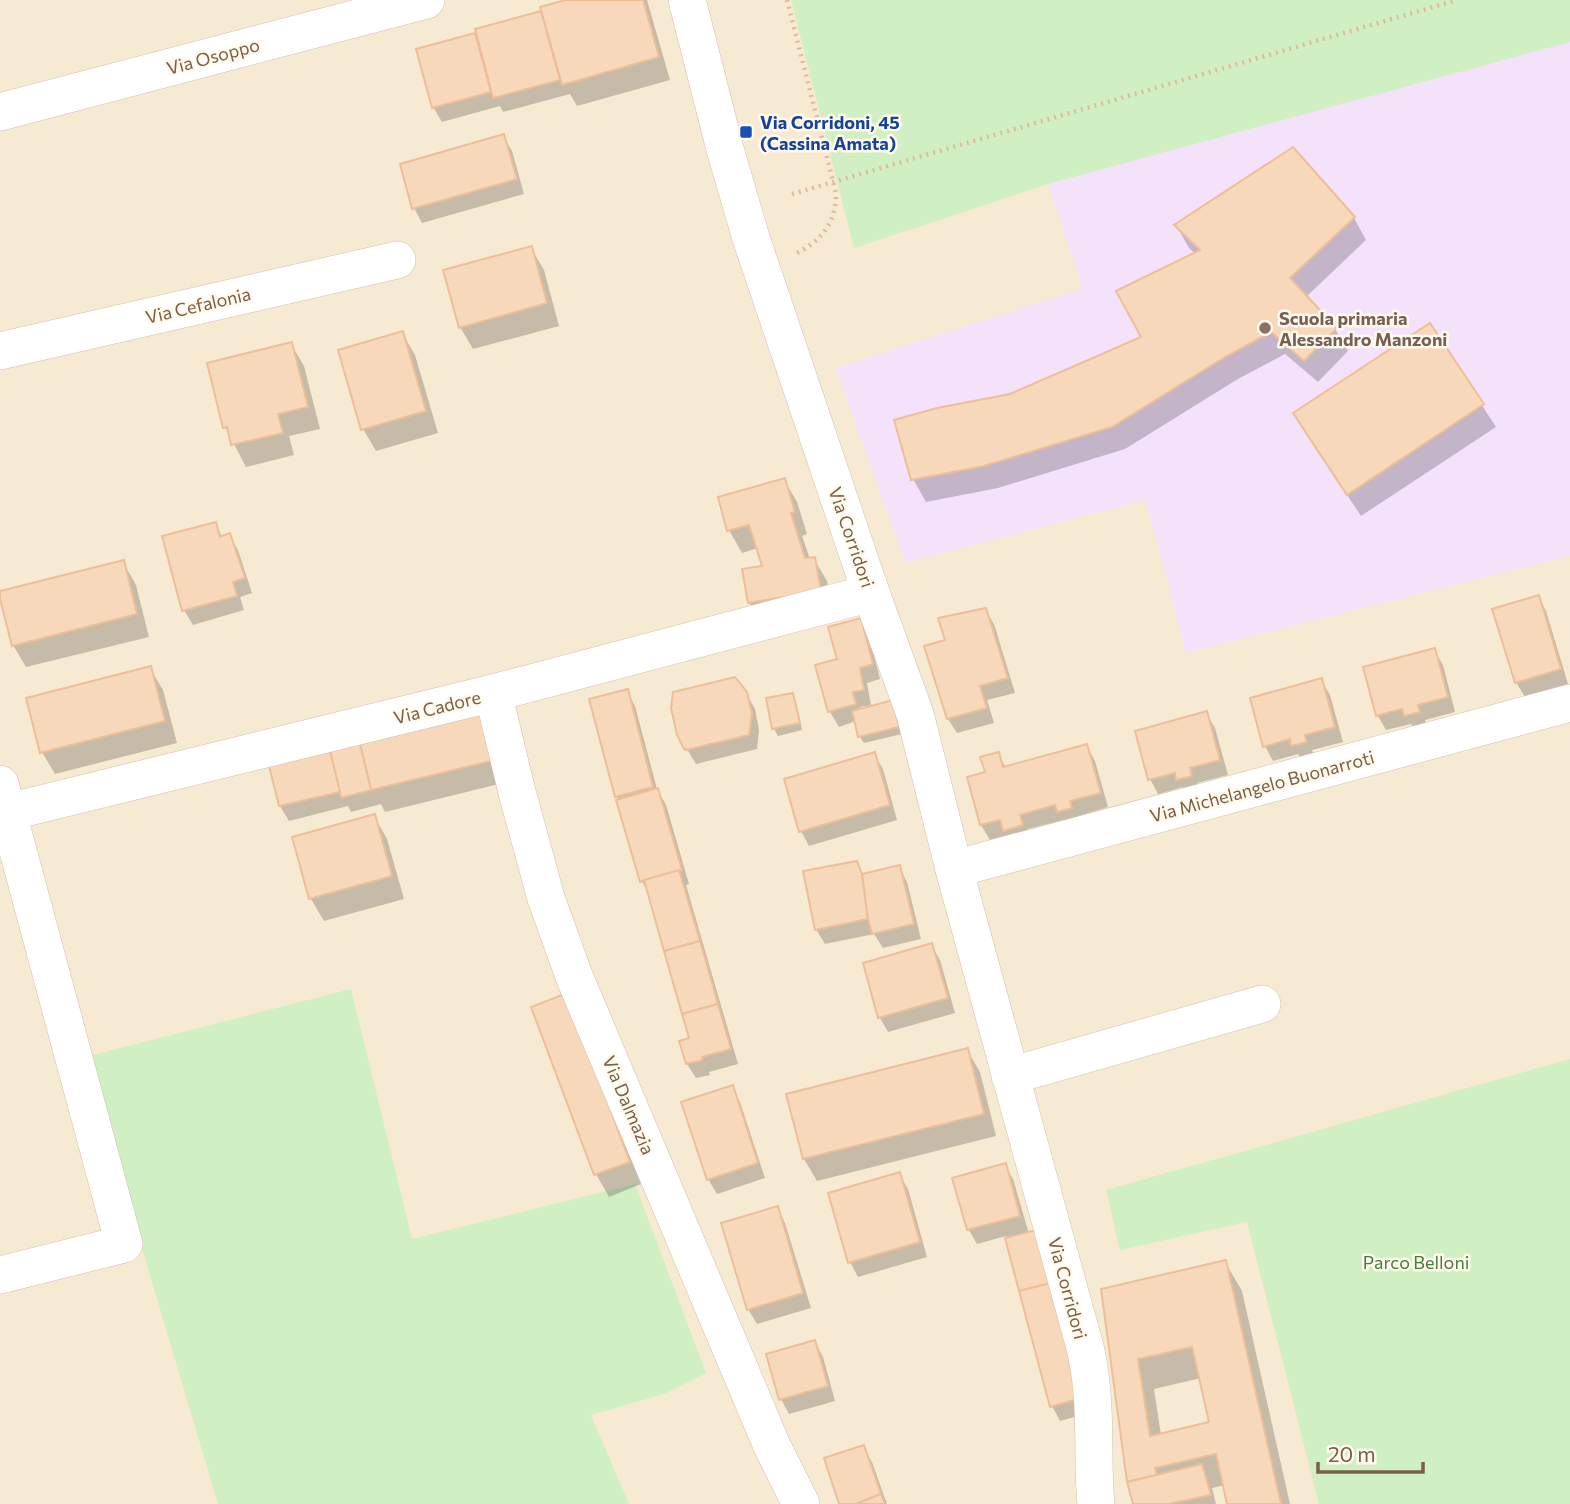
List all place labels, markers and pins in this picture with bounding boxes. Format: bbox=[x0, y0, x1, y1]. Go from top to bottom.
place label: Via Corridoni, 45 (Cassina Amata) bbox=[760, 111, 900, 154]
marker: Via Corridoni, 45 (Cassina Amata) bbox=[738, 124, 754, 140]
place label: Scuola primaria Alessandro Manzoni bbox=[1279, 307, 1447, 350]
marker: Scuola primaria Alessandro Manzoni bbox=[1257, 320, 1273, 336]

